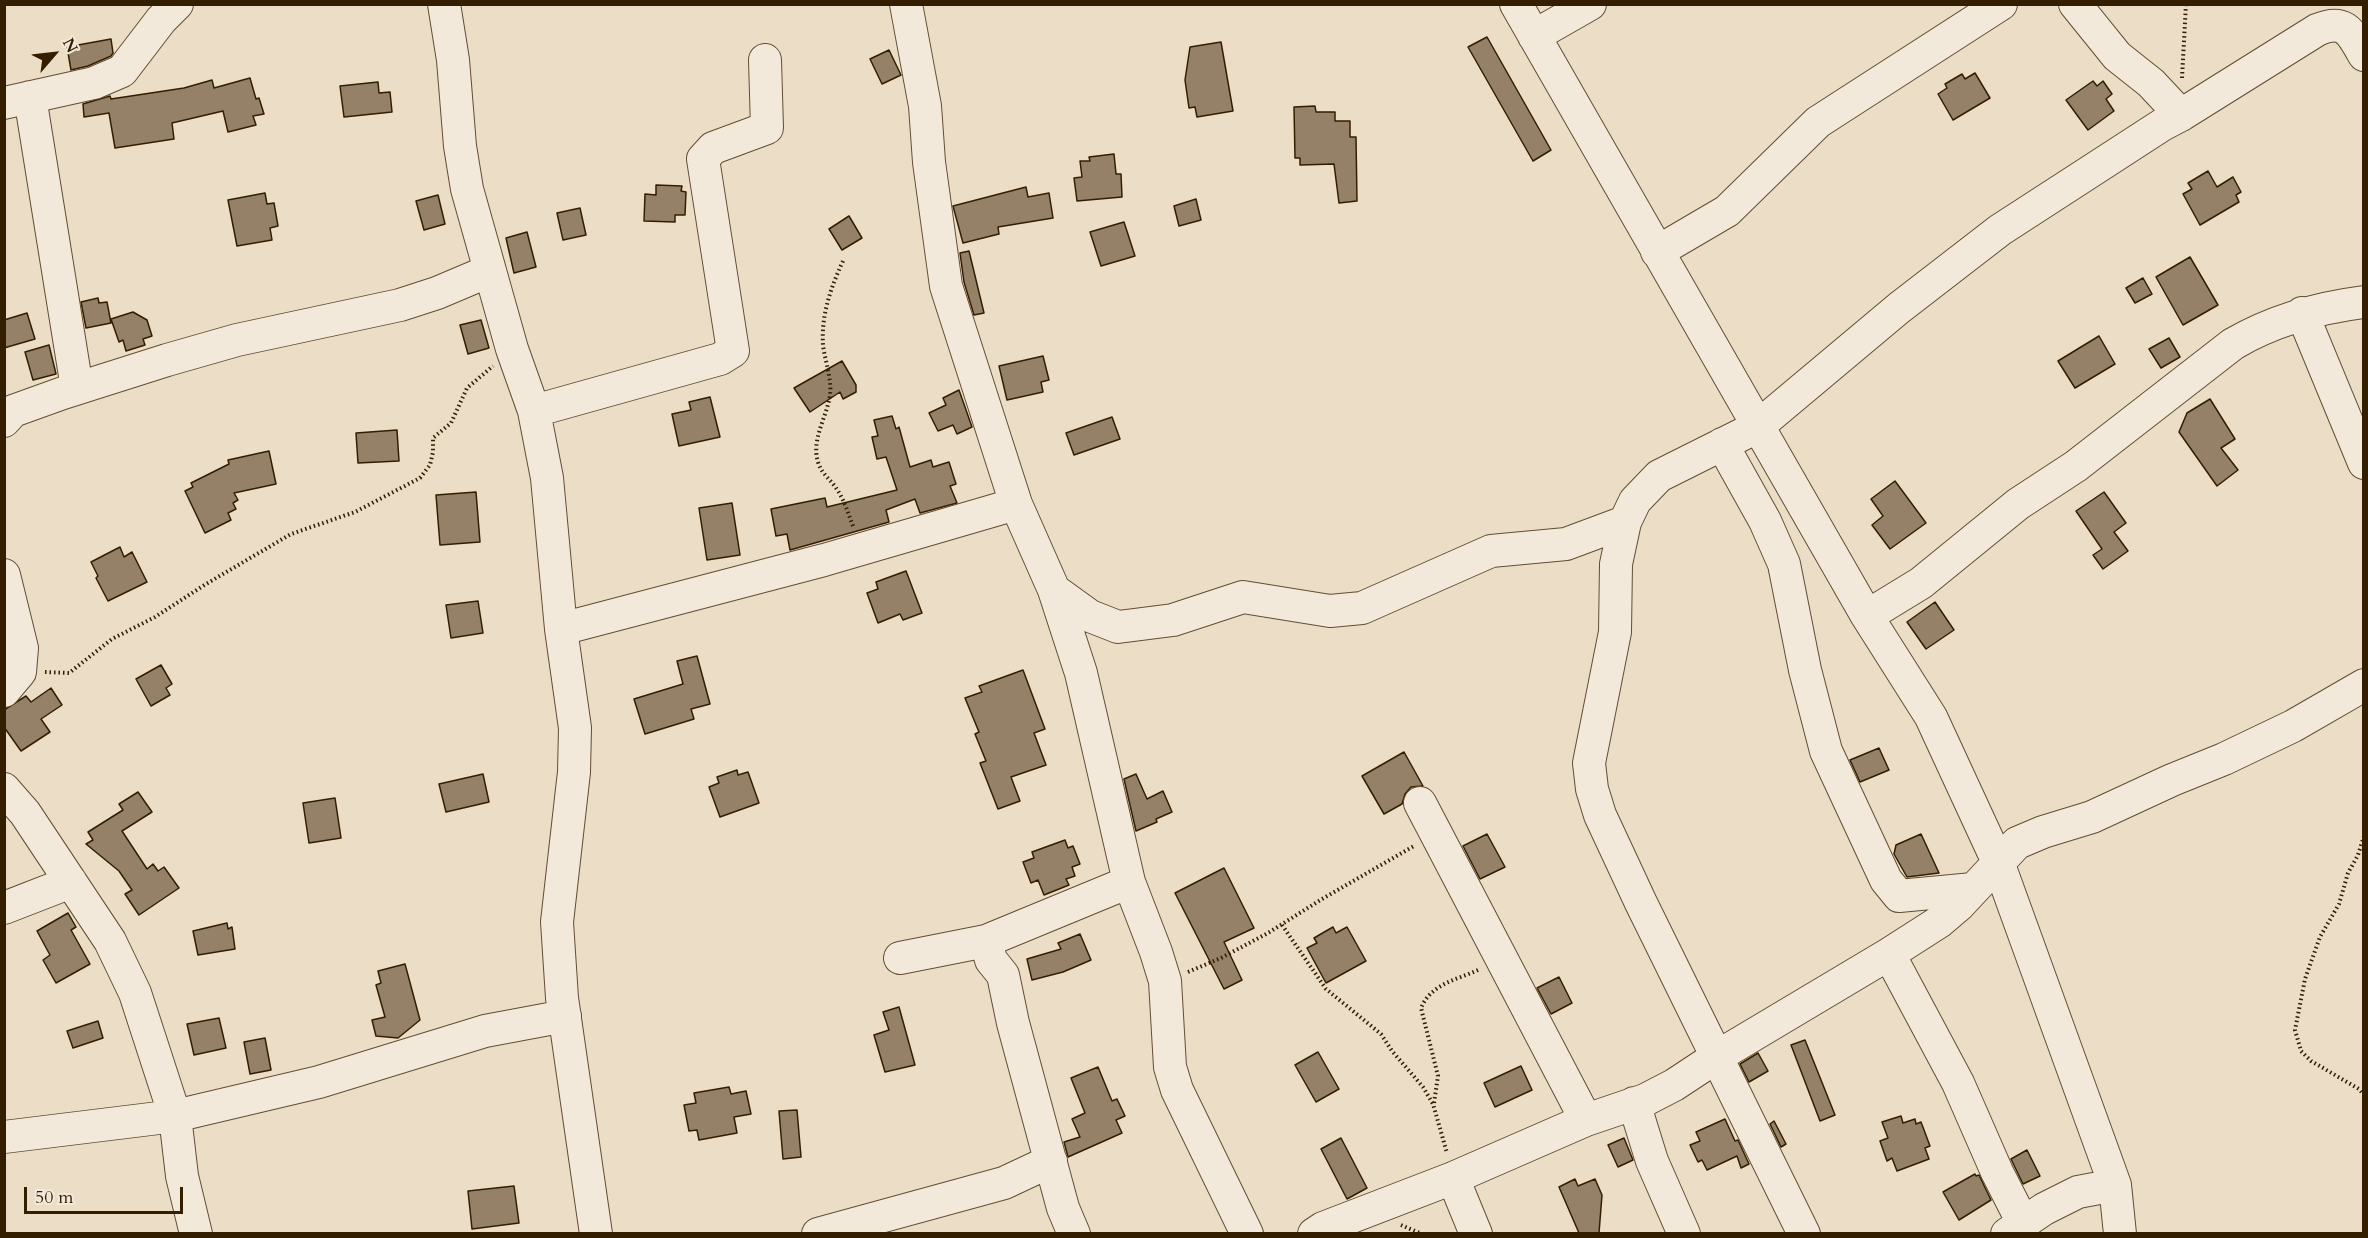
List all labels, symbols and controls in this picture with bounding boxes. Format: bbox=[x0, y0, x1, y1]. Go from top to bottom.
north arrow bbox=[24, 24, 84, 84]
text: N bbox=[57, 34, 83, 57]
scale bar bbox=[27, 1175, 186, 1213]
text: 50 m bbox=[35, 1185, 74, 1210]

